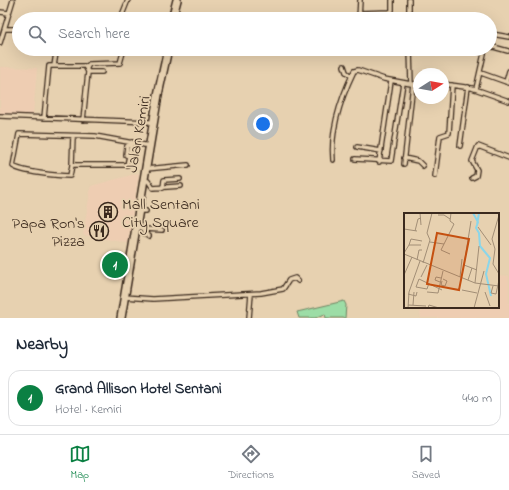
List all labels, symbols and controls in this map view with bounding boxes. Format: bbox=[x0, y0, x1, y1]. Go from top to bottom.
search box bbox=[12, 12, 497, 56]
icon: search bbox=[26, 23, 48, 45]
text: Search here bbox=[58, 23, 130, 45]
north arrow bbox=[413, 68, 449, 104]
street label: Jalan Kemiri bbox=[120, 94, 158, 175]
your location bbox=[253, 114, 273, 134]
place label: Mall Sentani City Square bbox=[122, 193, 200, 235]
building icon: Mall Sentani City Square bbox=[97, 201, 119, 223]
place label: Papa Ron's Pizza bbox=[12, 212, 85, 254]
inset map bbox=[404, 213, 499, 308]
restaurant icon: Papa Ron's Pizza bbox=[88, 220, 110, 242]
pin: 1 bbox=[102, 250, 128, 280]
text: Nearby bbox=[16, 332, 68, 357]
text: Grand Allison Hotel Sentani bbox=[55, 378, 222, 400]
text: 1 bbox=[28, 389, 32, 408]
text: 440 m bbox=[462, 389, 492, 408]
text: Hotel · Kemiri bbox=[55, 400, 122, 419]
tab: Map bbox=[69, 443, 91, 483]
tab: Directions bbox=[228, 443, 274, 483]
tab: Saved bbox=[412, 443, 440, 483]

